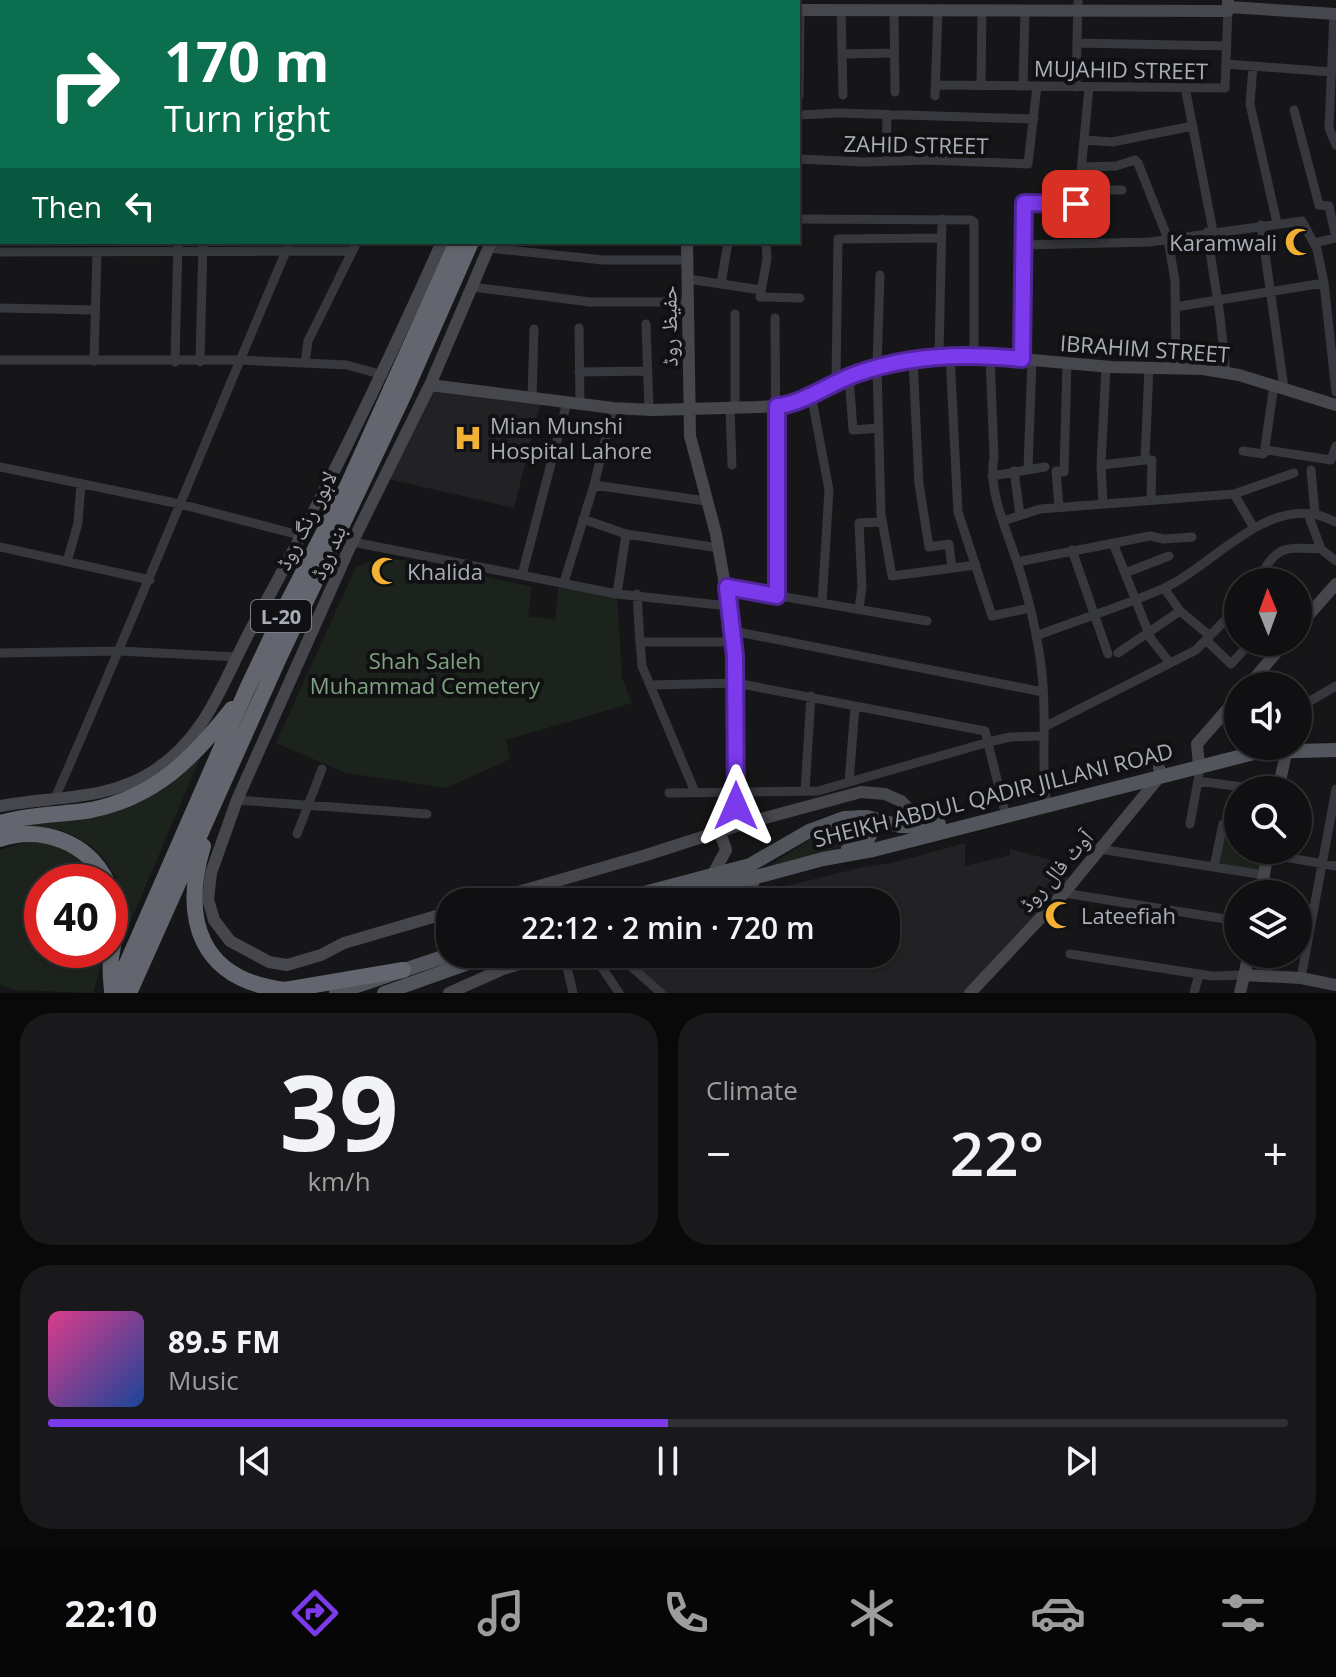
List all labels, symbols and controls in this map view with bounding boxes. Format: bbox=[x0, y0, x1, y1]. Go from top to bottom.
text: 170 m bbox=[164, 22, 330, 98]
icon: right bbox=[32, 32, 136, 136]
street label: MUJAHID STREET bbox=[1034, 52, 1208, 86]
text: Turn right bbox=[164, 94, 330, 143]
street label: ZAHID STREET bbox=[843, 128, 989, 160]
pin bbox=[1042, 170, 1110, 238]
icon: arrive bbox=[1054, 182, 1098, 226]
icon: left bbox=[118, 184, 162, 228]
text: Then bbox=[32, 186, 102, 227]
place label: Karamwali bbox=[1169, 227, 1277, 257]
mosque icon: Karamwali bbox=[1284, 227, 1314, 257]
street label: حفیظ روڈ bbox=[652, 285, 684, 367]
street label: IBRAHIM STREET bbox=[1059, 327, 1231, 369]
place label: Mian Munshi Hospital Lahore bbox=[490, 410, 652, 465]
hospital icon: Mian Munshi Hospital Lahore bbox=[453, 423, 483, 453]
street label: لاہور رنگ روڈ bbox=[267, 465, 343, 575]
street label: بند روڈ bbox=[302, 520, 352, 584]
mosque icon: Khalida bbox=[370, 556, 400, 586]
place label: Khalida bbox=[407, 556, 483, 586]
north arrow bbox=[1224, 568, 1312, 656]
map controls bbox=[1224, 568, 1312, 968]
road number: L-20 bbox=[251, 600, 311, 632]
park label: Shah Saleh Muhammad Cemetery bbox=[310, 645, 541, 700]
button: sound bbox=[1224, 672, 1312, 760]
street label: SHEIKH ABDUL QADIR JILLANI ROAD bbox=[810, 735, 1176, 853]
position arrow bbox=[694, 764, 778, 848]
button: search bbox=[1224, 776, 1312, 864]
street label: آوٹ فال روڈ bbox=[1011, 822, 1099, 917]
speed limit sign: 40 bbox=[24, 864, 128, 968]
button: layers bbox=[1224, 880, 1312, 968]
mosque icon: Lateefiah bbox=[1044, 900, 1074, 930]
place label: Lateefiah bbox=[1081, 900, 1176, 930]
text: 22:12 · 2 min · 720 m bbox=[521, 907, 815, 948]
text: 39 bbox=[280, 1040, 398, 1181]
text: Climate bbox=[706, 1072, 798, 1108]
text: 22° bbox=[950, 1112, 1044, 1194]
text: − bbox=[706, 1123, 731, 1183]
text: + bbox=[1263, 1123, 1288, 1183]
text: km/h bbox=[307, 1163, 371, 1199]
text: 89.5 FM bbox=[168, 1321, 281, 1362]
text: Music bbox=[168, 1362, 239, 1398]
icon: previous bbox=[233, 1439, 277, 1483]
icon: pause bbox=[646, 1439, 690, 1483]
icon: next bbox=[1059, 1439, 1103, 1483]
icon: directions bbox=[287, 1585, 343, 1641]
icon: music bbox=[473, 1585, 529, 1641]
icon: phone bbox=[658, 1585, 714, 1641]
icon: climate bbox=[844, 1585, 900, 1641]
icon: car bbox=[1030, 1585, 1086, 1641]
icon: filters bbox=[1215, 1585, 1271, 1641]
text: 22:10 bbox=[65, 1589, 157, 1638]

